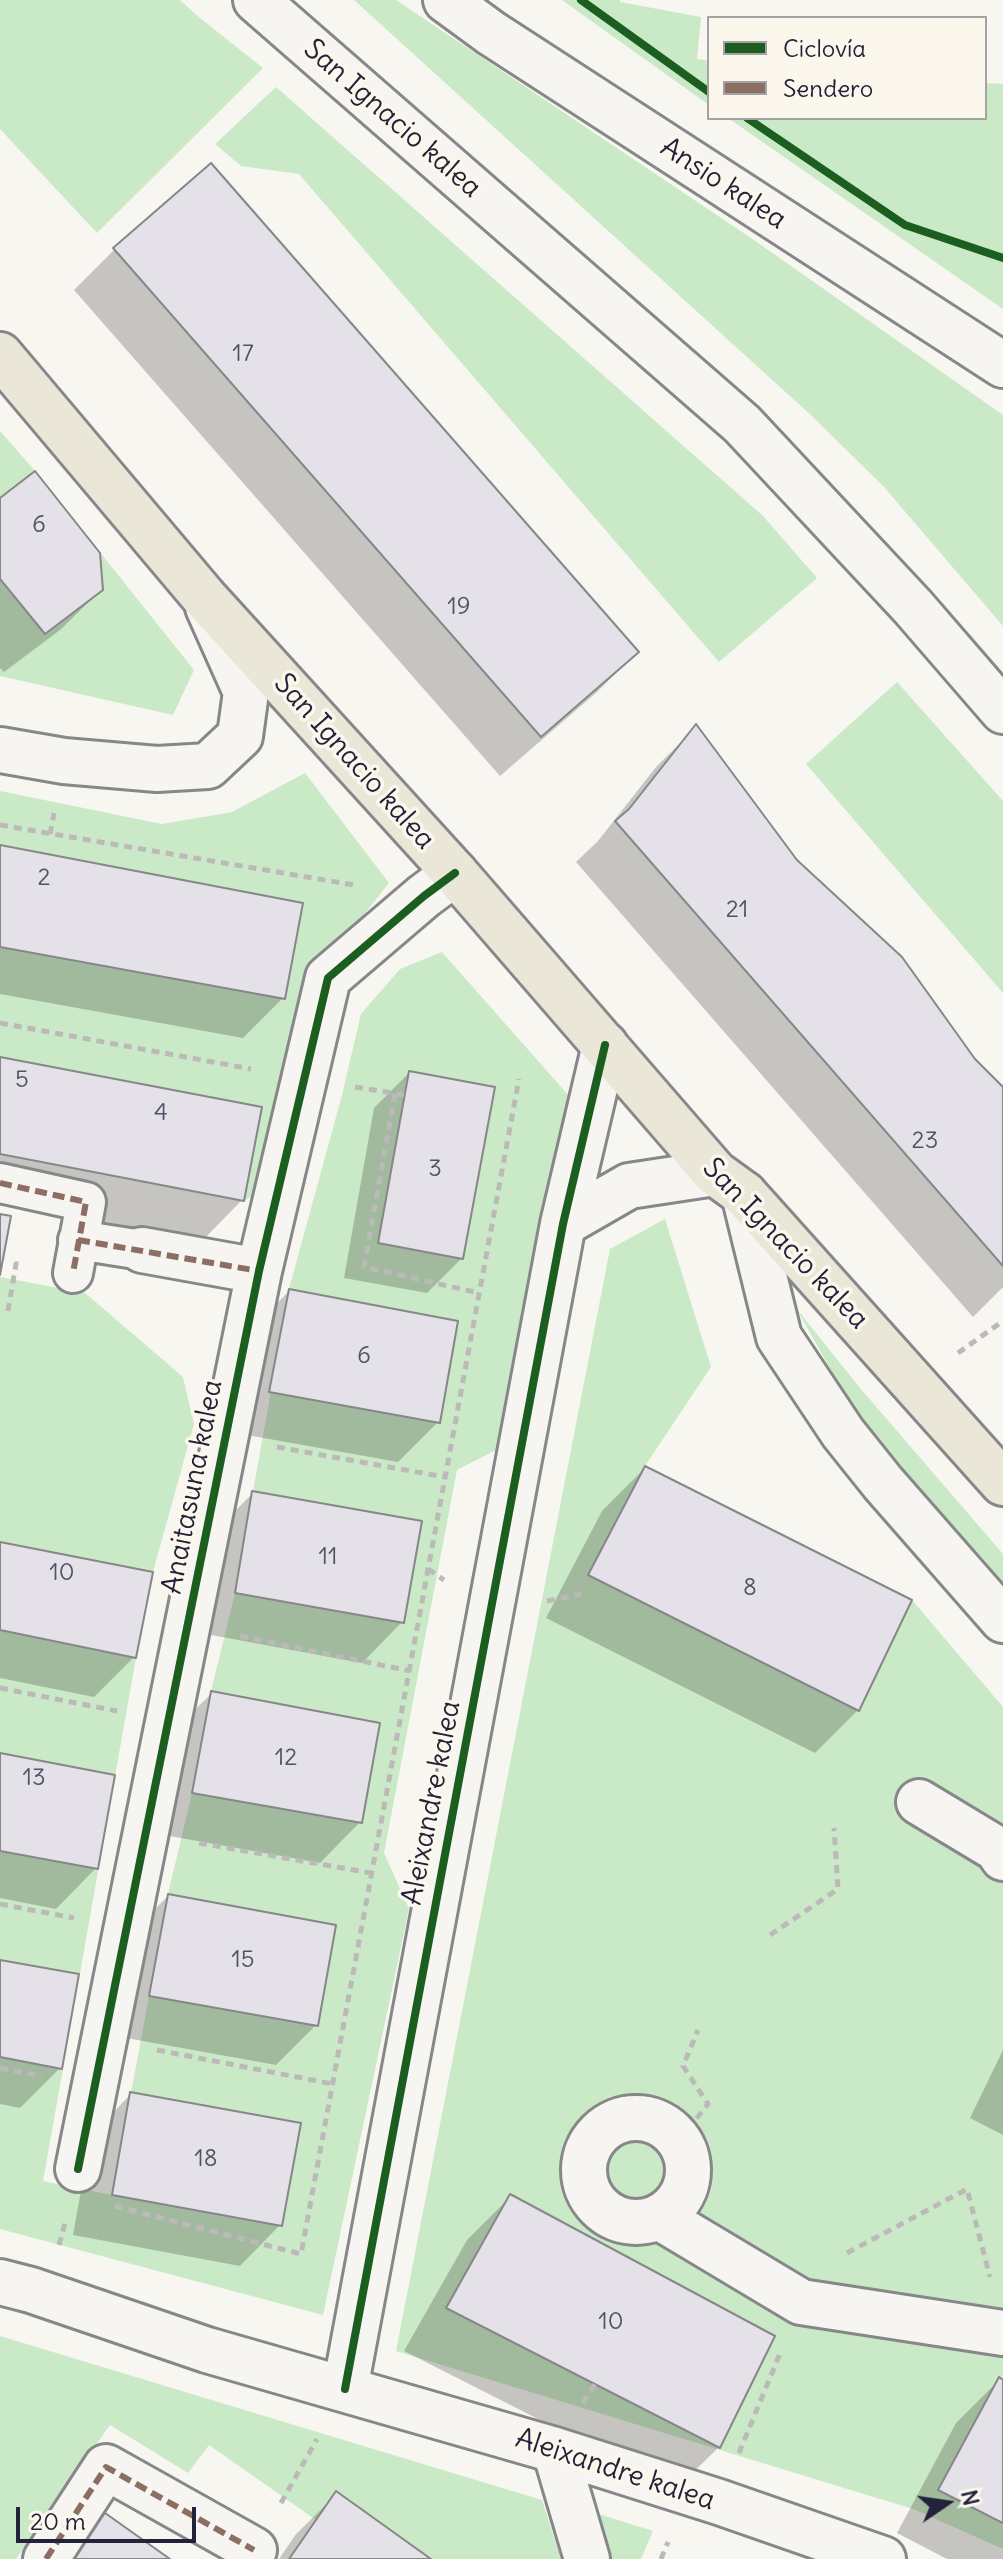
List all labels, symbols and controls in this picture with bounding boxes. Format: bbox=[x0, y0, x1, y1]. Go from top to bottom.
legend bbox=[707, 16, 987, 120]
street label: San Ignacio kalea bbox=[296, 33, 488, 205]
text: Ciclovía bbox=[783, 33, 866, 63]
text: Sendero bbox=[783, 73, 873, 103]
street label: Ansio kalea bbox=[654, 131, 792, 237]
house number: 17 bbox=[232, 340, 254, 368]
house number: 6 bbox=[32, 511, 46, 539]
house number: 19 bbox=[447, 593, 471, 621]
street label: San Ignacio kalea bbox=[267, 667, 441, 857]
house number: 2 bbox=[37, 864, 51, 892]
house number: 21 bbox=[726, 896, 748, 924]
house number: 5 bbox=[15, 1066, 29, 1094]
house number: 4 bbox=[154, 1099, 168, 1127]
house number: 23 bbox=[912, 1127, 938, 1155]
street label: San Ignacio kalea bbox=[695, 1152, 875, 1336]
house number: 3 bbox=[428, 1155, 442, 1183]
house number: 6 bbox=[357, 1342, 371, 1370]
street label: Anaitasuna kalea bbox=[156, 1377, 230, 1597]
house number: 11 bbox=[318, 1543, 338, 1571]
house number: 10 bbox=[49, 1559, 75, 1587]
house number: 8 bbox=[743, 1574, 757, 1602]
street label: Aleixandre kalea bbox=[396, 1698, 468, 1908]
house number: 12 bbox=[275, 1744, 297, 1772]
house number: 13 bbox=[22, 1764, 46, 1792]
house number: 15 bbox=[231, 1946, 255, 1974]
house number: 18 bbox=[194, 2145, 218, 2173]
house number: 10 bbox=[598, 2308, 624, 2336]
street label: Aleixandre kalea bbox=[511, 2422, 719, 2518]
north arrow bbox=[907, 2463, 987, 2543]
text: N bbox=[955, 2487, 986, 2508]
scale bar bbox=[20, 2491, 200, 2541]
text: 20 m bbox=[30, 2506, 86, 2536]

